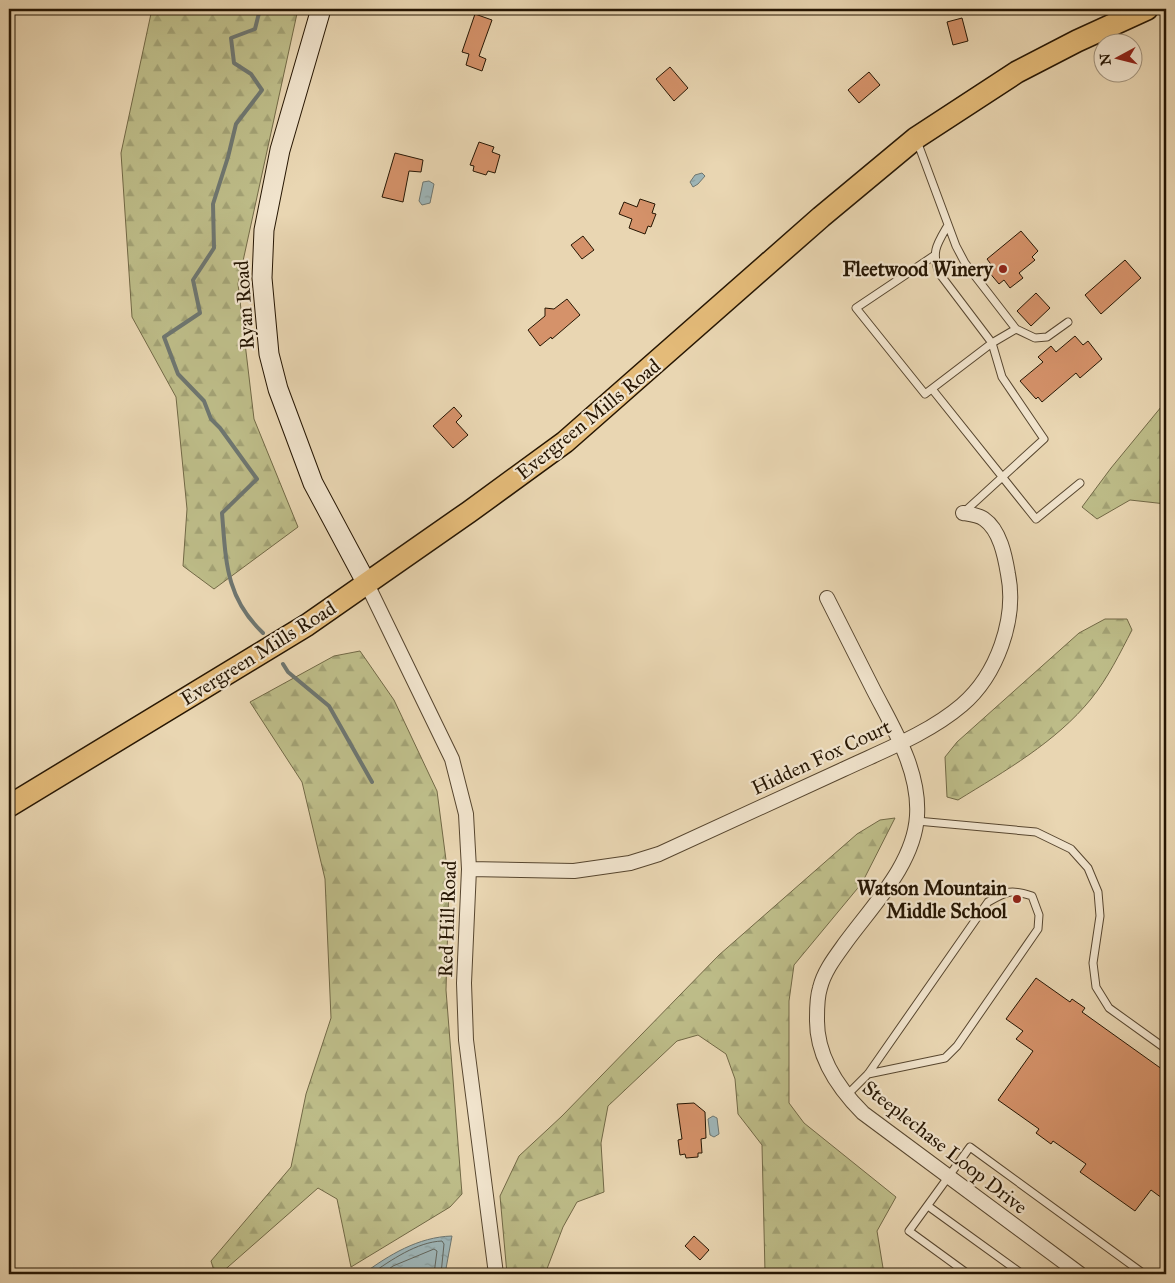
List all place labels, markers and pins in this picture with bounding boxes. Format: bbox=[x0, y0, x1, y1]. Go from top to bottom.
place label: Fleetwood Winery bbox=[843, 257, 995, 282]
marker: Fleetwood Winery bbox=[997, 263, 1009, 275]
place label: Watson Mountain Middle School bbox=[857, 876, 1008, 923]
marker: Watson Mountain Middle School bbox=[1011, 893, 1023, 905]

